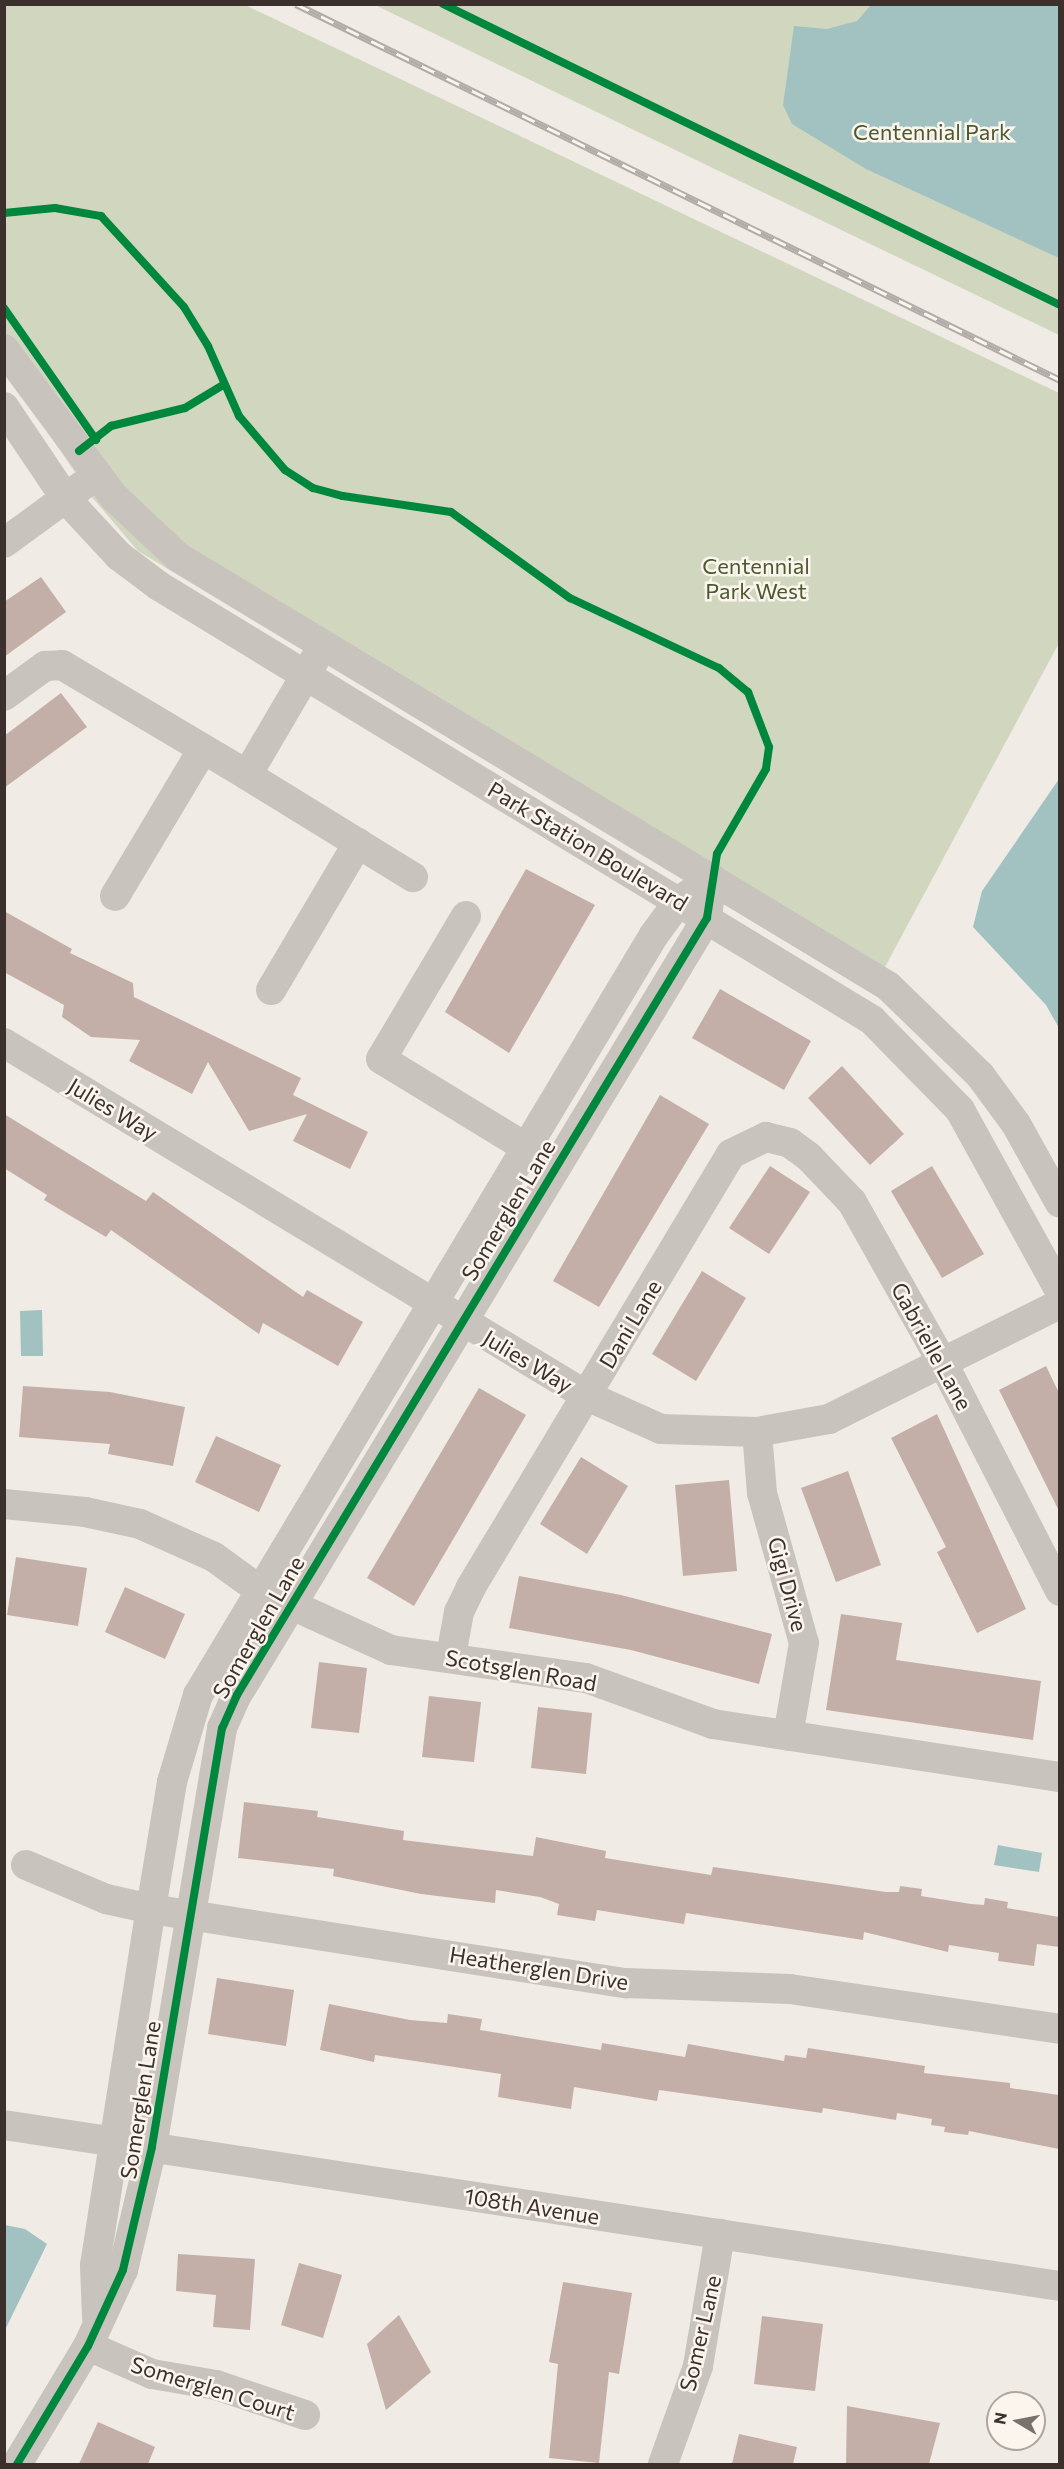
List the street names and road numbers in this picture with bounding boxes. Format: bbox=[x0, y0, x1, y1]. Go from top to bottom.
street label: Park Station Boulevard bbox=[483, 776, 693, 916]
street label: Julies Way bbox=[63, 1072, 163, 1146]
street label: Somerglen Lane bbox=[456, 1135, 560, 1285]
street label: Dani Lane bbox=[593, 1275, 667, 1373]
street label: Gabrielle Lane bbox=[886, 1278, 978, 1414]
street label: Julies Way bbox=[478, 1324, 578, 1398]
street label: Gigi Drive bbox=[763, 1534, 813, 1634]
street label: Somerglen Lane bbox=[207, 1551, 309, 1703]
street label: Scotsglen Road bbox=[443, 1644, 599, 1696]
street label: Heatherglen Drive bbox=[448, 1941, 630, 1995]
street label: Somerglen Lane bbox=[114, 2019, 166, 2181]
street label: 108th Avenue bbox=[463, 2182, 601, 2230]
street label: Somer Lane bbox=[674, 2272, 726, 2394]
street label: Somerglen Court bbox=[128, 2351, 298, 2425]

